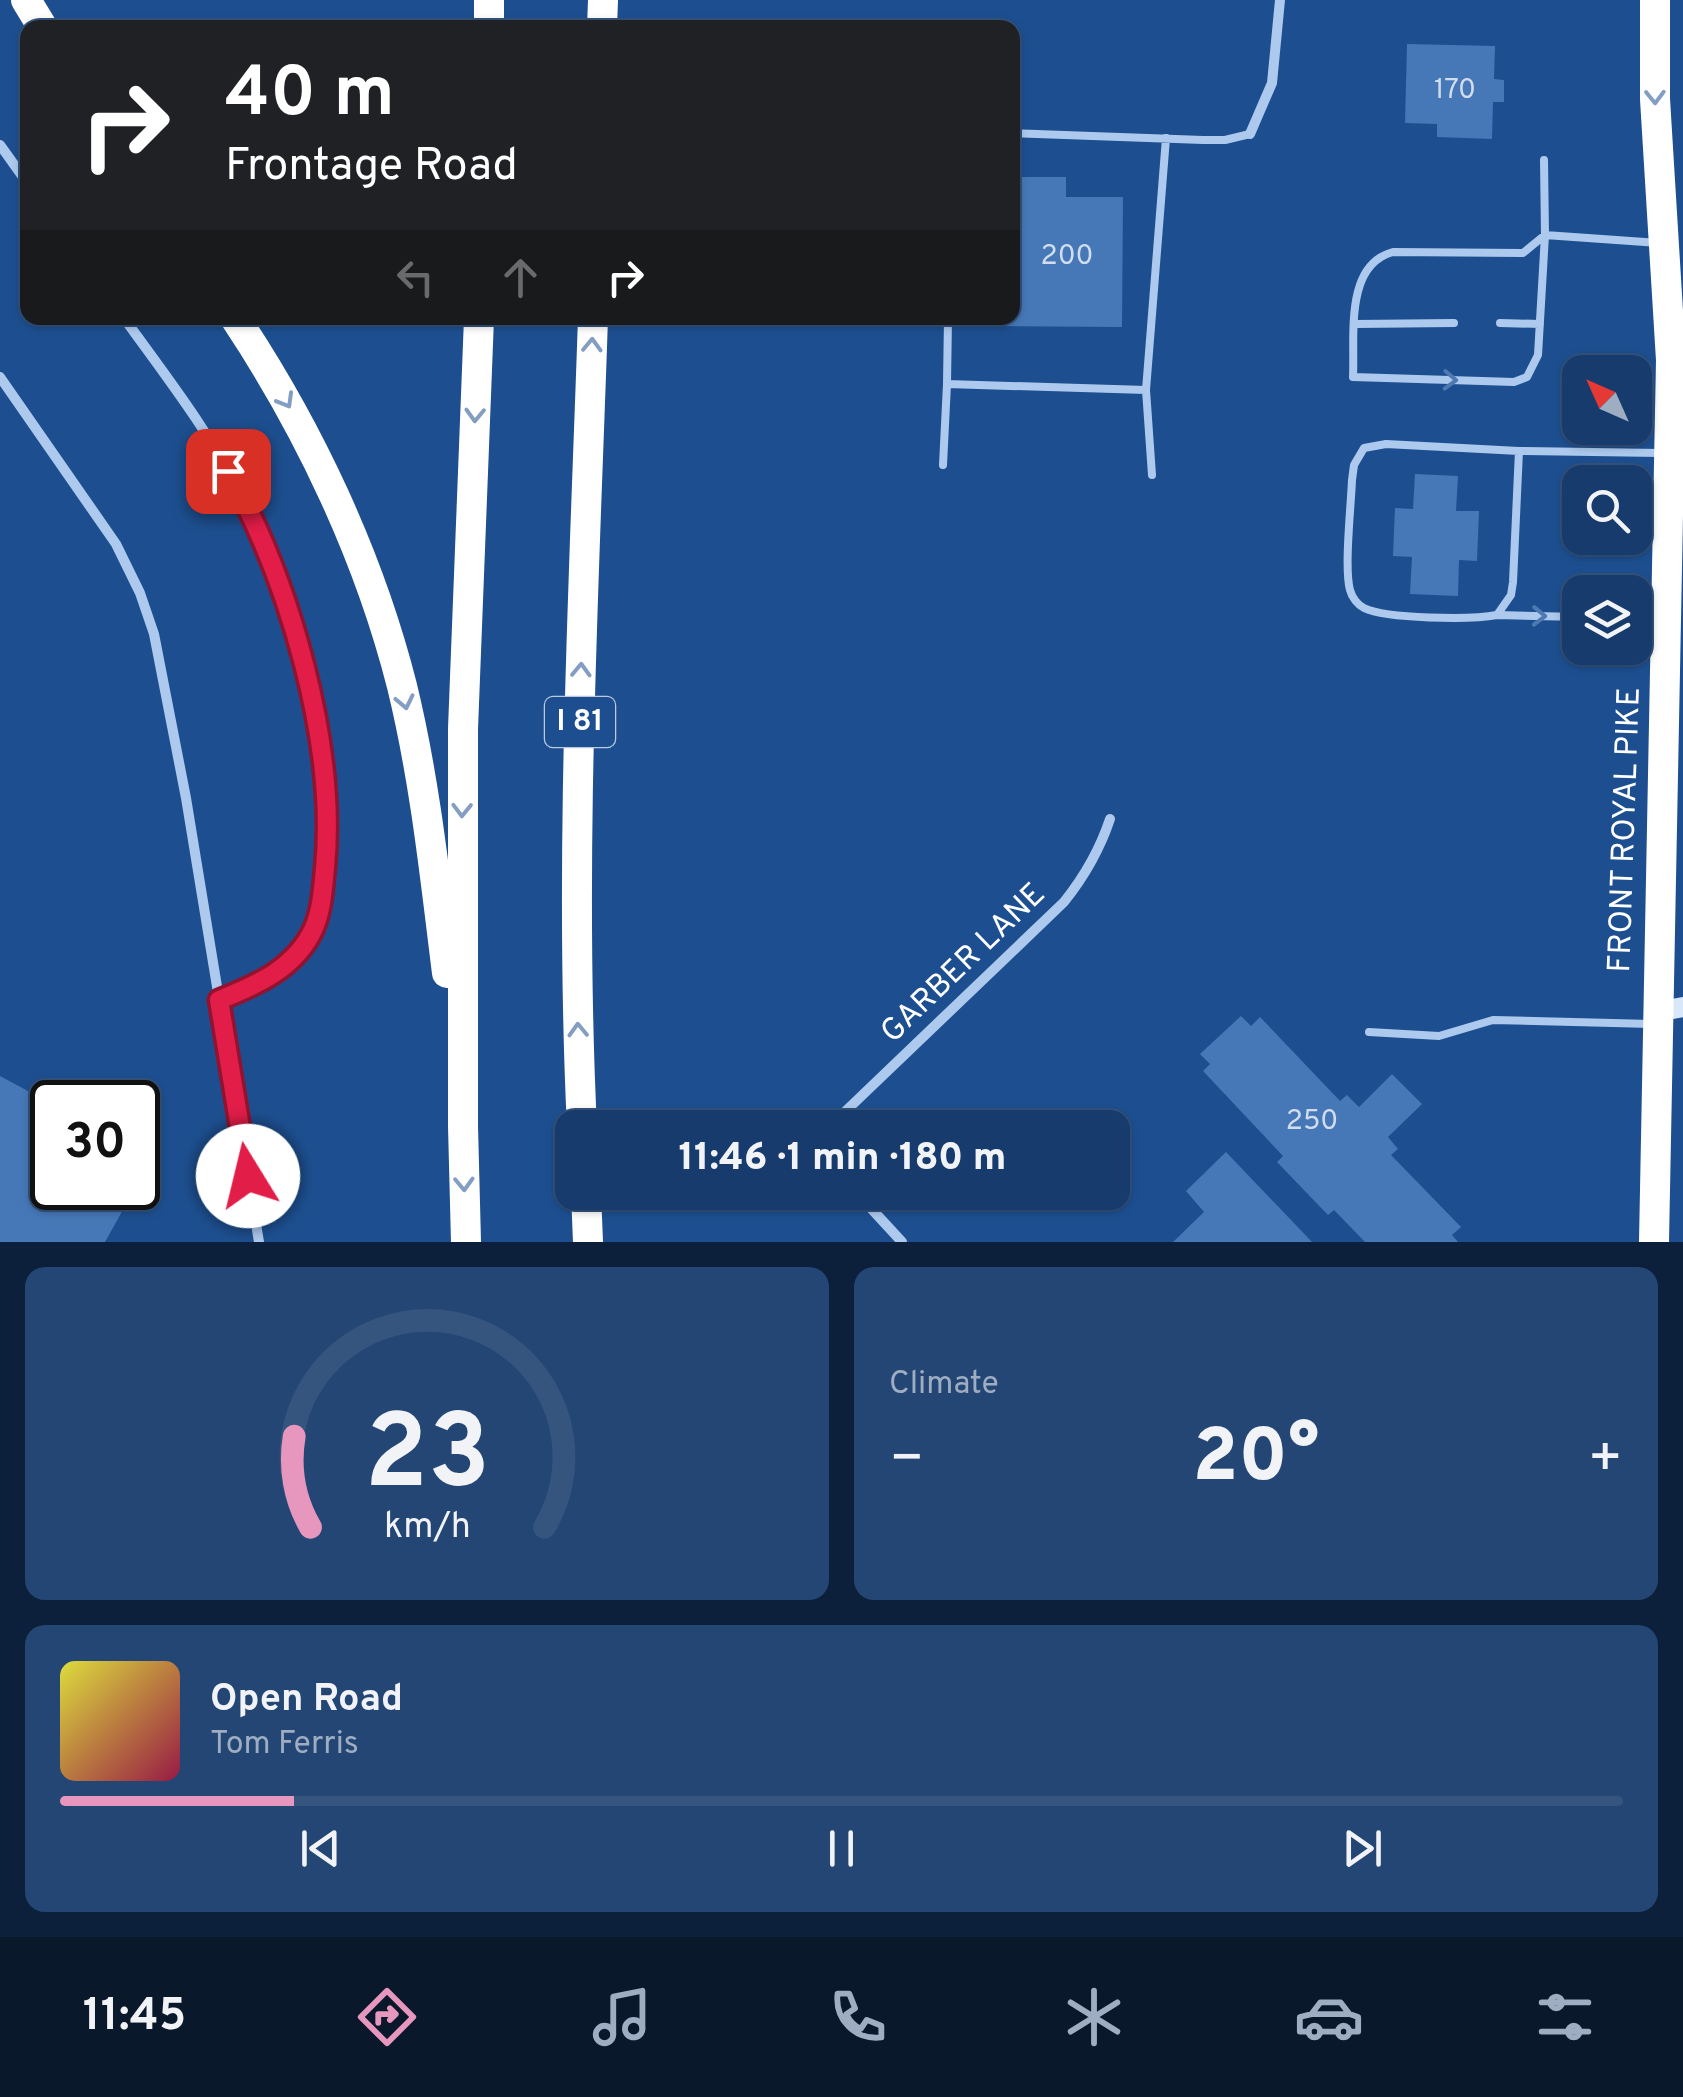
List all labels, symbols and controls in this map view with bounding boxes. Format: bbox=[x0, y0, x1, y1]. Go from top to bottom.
text: 40 m bbox=[225, 52, 395, 141]
icon: right bbox=[60, 60, 190, 190]
house number: 170 bbox=[1434, 73, 1476, 109]
one-way arrow bbox=[1645, 90, 1666, 106]
text: Frontage Road bbox=[225, 139, 518, 196]
house number: 200 bbox=[1041, 239, 1093, 275]
icon: left bbox=[388, 250, 443, 305]
icon: ahead bbox=[493, 250, 548, 305]
icon: right bbox=[598, 250, 653, 305]
one-way arrow bbox=[582, 337, 603, 353]
north arrow bbox=[1562, 355, 1652, 445]
map controls bbox=[1562, 355, 1652, 665]
one-way arrow bbox=[1443, 370, 1459, 391]
one-way arrow bbox=[273, 390, 293, 408]
one-way arrow bbox=[465, 407, 486, 423]
pin bbox=[186, 429, 271, 514]
icon: arrive bbox=[201, 444, 256, 499]
button: search bbox=[1562, 465, 1652, 555]
button: layers bbox=[1562, 575, 1652, 665]
one-way arrow bbox=[1532, 605, 1547, 627]
one-way arrow bbox=[571, 662, 592, 678]
street label: FRONT ROYAL PIKE bbox=[1601, 687, 1651, 973]
one-way arrow bbox=[394, 693, 415, 710]
road number: I 81 bbox=[545, 697, 615, 747]
one-way arrow bbox=[451, 802, 473, 818]
street label: GARBER LANE bbox=[873, 875, 1055, 1053]
one-way arrow bbox=[567, 1022, 588, 1038]
speed limit sign: 30 bbox=[30, 1080, 160, 1210]
house number: 250 bbox=[1286, 1104, 1338, 1140]
position arrow bbox=[196, 1124, 300, 1228]
text: 11:46 · 1 min · 180 m bbox=[679, 1135, 1006, 1184]
one-way arrow bbox=[454, 1176, 475, 1192]
text: Climate bbox=[889, 1365, 999, 1405]
text: 23 bbox=[364, 1393, 490, 1525]
text: 20° bbox=[1193, 1413, 1319, 1508]
text: − bbox=[889, 1426, 924, 1496]
text: + bbox=[1588, 1426, 1623, 1496]
text: km/h bbox=[384, 1505, 470, 1551]
text: Open Road bbox=[210, 1676, 403, 1725]
text: Tom Ferris bbox=[210, 1725, 359, 1765]
icon: previous bbox=[293, 1821, 348, 1876]
icon: pause bbox=[814, 1821, 869, 1876]
icon: next bbox=[1335, 1821, 1390, 1876]
icon: directions bbox=[352, 1982, 422, 2052]
icon: music bbox=[587, 1982, 657, 2052]
icon: phone bbox=[823, 1982, 893, 2052]
icon: climate bbox=[1059, 1982, 1129, 2052]
icon: car bbox=[1294, 1982, 1364, 2052]
icon: filters bbox=[1530, 1982, 1600, 2052]
text: 11:45 bbox=[83, 1989, 186, 2046]

